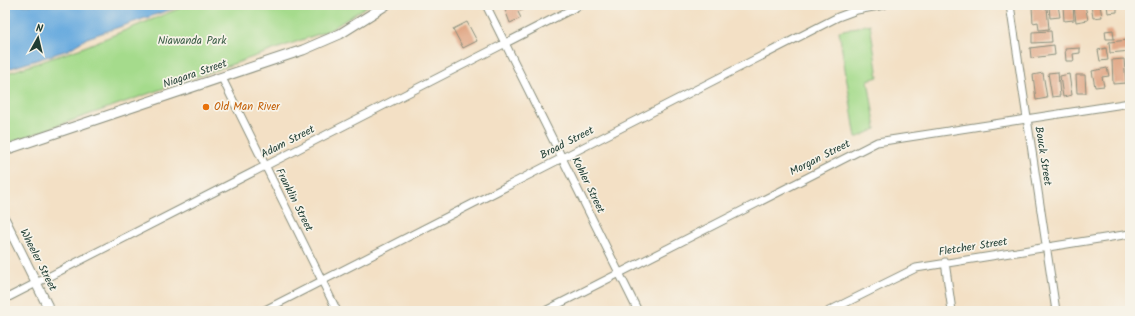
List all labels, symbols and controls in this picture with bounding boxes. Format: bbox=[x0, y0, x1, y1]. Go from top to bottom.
north arrow bbox=[18, 18, 58, 58]
text: N bbox=[35, 20, 44, 38]
park label: Niawanda Park bbox=[158, 32, 227, 50]
street label: Niagara Street bbox=[161, 54, 230, 93]
place label: Old Man River bbox=[214, 98, 281, 116]
marker: Old Man River bbox=[201, 102, 211, 112]
street label: Adam Street bbox=[258, 120, 319, 163]
street label: Broad Street bbox=[537, 121, 598, 164]
street label: Bouck Street bbox=[1029, 125, 1057, 188]
street label: Morgan Street bbox=[787, 135, 854, 181]
street label: Kohler Street bbox=[567, 154, 610, 217]
street label: Franklin Street bbox=[270, 165, 318, 236]
street label: Wheeler Street bbox=[15, 226, 62, 295]
street label: Fletcher Street bbox=[937, 233, 1009, 261]

